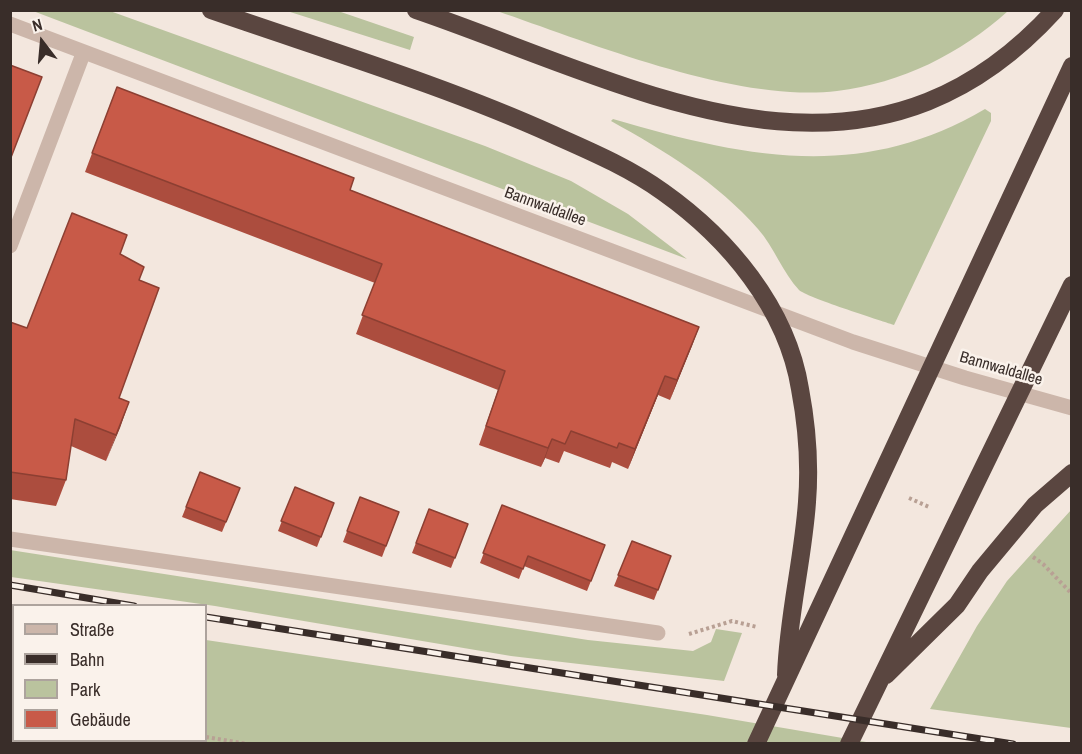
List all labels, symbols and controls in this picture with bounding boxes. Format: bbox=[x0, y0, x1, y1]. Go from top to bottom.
north arrow bbox=[12, 12, 72, 72]
text: N bbox=[29, 13, 45, 37]
street label: Bannwaldallee bbox=[502, 183, 588, 231]
street label: Bannwaldallee bbox=[957, 348, 1045, 390]
legend bbox=[12, 604, 207, 742]
text: Straße bbox=[70, 617, 114, 642]
text: Bahn bbox=[70, 647, 104, 672]
text: Park bbox=[70, 677, 100, 702]
text: Gebäude bbox=[70, 707, 131, 732]

